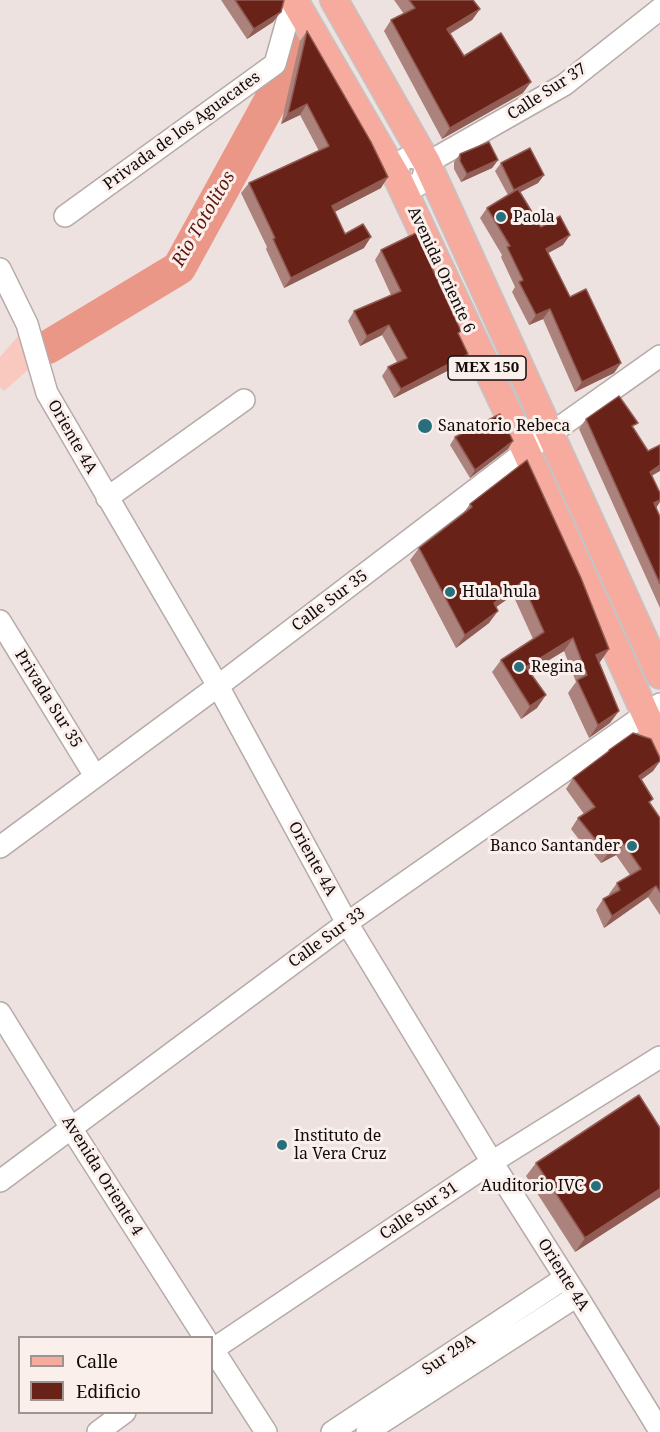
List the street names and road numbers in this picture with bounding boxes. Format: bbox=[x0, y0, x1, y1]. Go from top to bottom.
street label: Calle Sur 37 bbox=[504, 59, 590, 125]
street label: Privada de los Aguacates bbox=[100, 68, 264, 194]
street label: Avenida Oriente 6 bbox=[403, 204, 479, 336]
road number: MEX 150 bbox=[448, 356, 526, 380]
street label: Oriente 4A bbox=[43, 397, 101, 477]
street label: Calle Sur 35 bbox=[288, 566, 372, 636]
street label: Privada Sur 35 bbox=[10, 646, 86, 752]
street label: Oriente 4A bbox=[284, 818, 340, 900]
street label: Calle Sur 33 bbox=[285, 904, 369, 972]
street label: Avenida Oriente 4 bbox=[57, 1113, 147, 1239]
street label: Calle Sur 31 bbox=[376, 1178, 462, 1244]
street label: Oriente 4A bbox=[533, 1235, 593, 1315]
street label: Sur 29A bbox=[419, 1330, 479, 1380]

